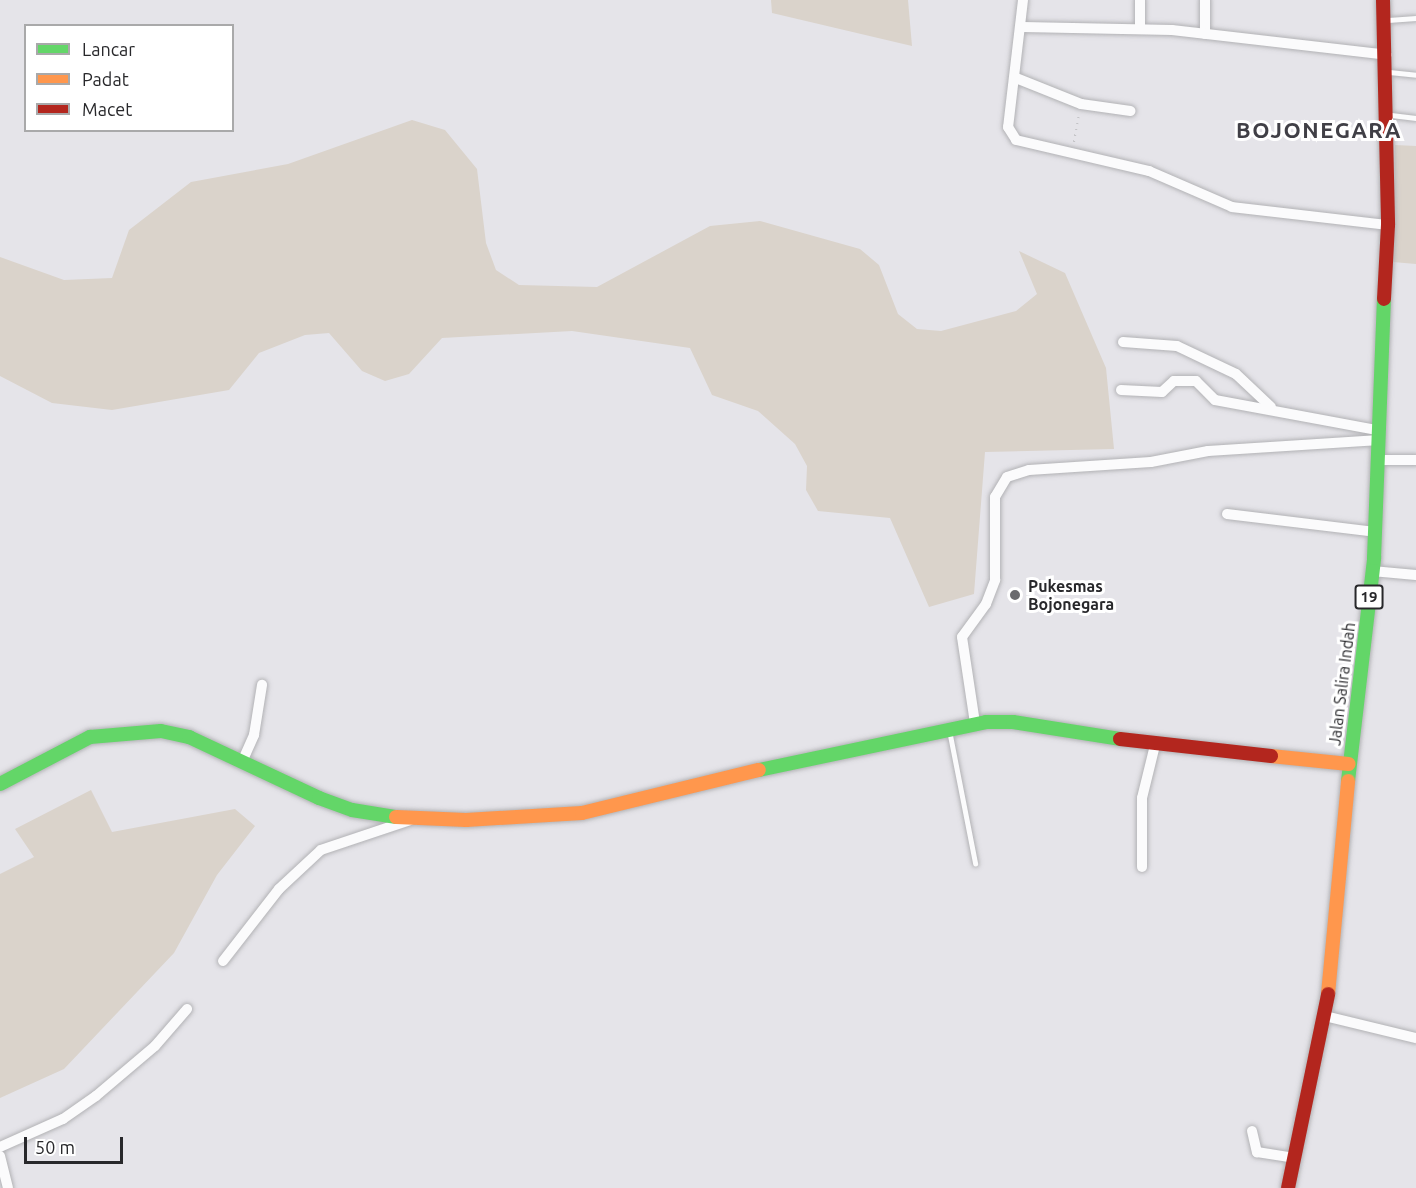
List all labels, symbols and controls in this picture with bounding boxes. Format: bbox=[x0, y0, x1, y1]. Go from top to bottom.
legend bbox=[24, 24, 234, 132]
text: Lancar bbox=[82, 39, 135, 59]
text: Padat bbox=[82, 69, 129, 89]
text: Macet bbox=[82, 99, 132, 119]
district label: BOJONEGARA bbox=[1236, 117, 1402, 143]
place label: Pukesmas Bojonegara bbox=[1028, 576, 1114, 614]
road number: 19 bbox=[1354, 585, 1384, 609]
marker: Pukesmas Bojonegara bbox=[1006, 586, 1024, 604]
street label: Jalan Salira Indah bbox=[1325, 621, 1359, 747]
scale bar bbox=[27, 1125, 126, 1163]
text: 50 m bbox=[35, 1137, 75, 1157]

